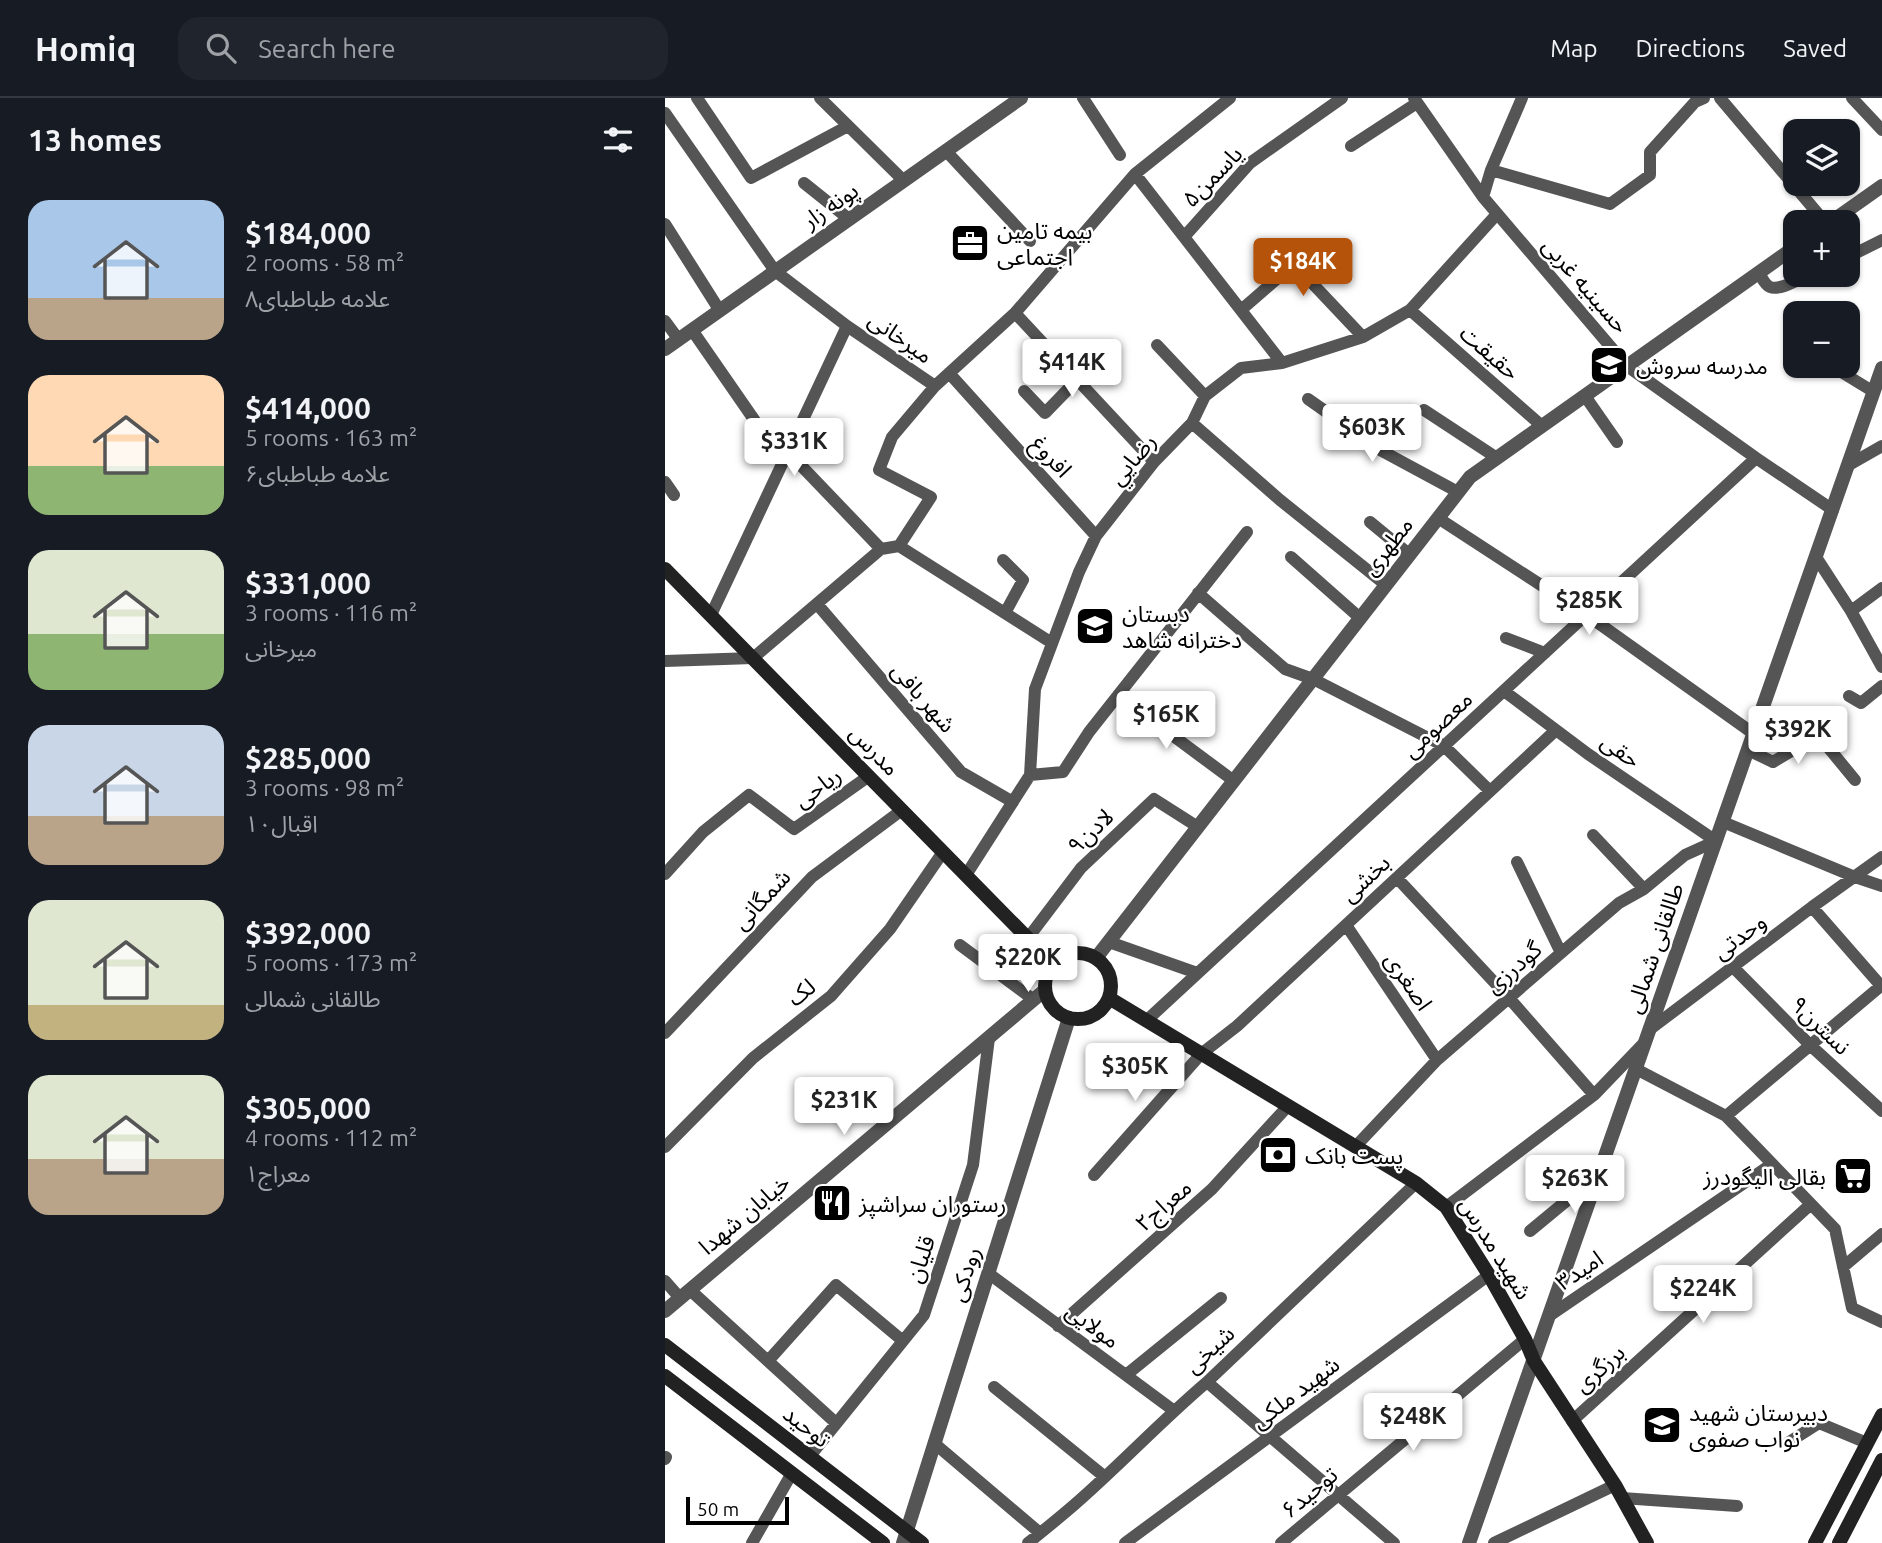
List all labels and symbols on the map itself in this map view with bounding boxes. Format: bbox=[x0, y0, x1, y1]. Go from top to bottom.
street label: یاسمن۵ bbox=[1177, 140, 1248, 212]
street label: پونه زار bbox=[797, 177, 864, 236]
place label: بیمه تامین اجتماعی bbox=[997, 218, 1093, 270]
office icon: بیمه تامین اجتماعی bbox=[949, 222, 991, 264]
street label: حسینیه غربی bbox=[1536, 232, 1634, 339]
pin: $184K bbox=[1254, 238, 1352, 298]
street label: میرخانی bbox=[863, 306, 938, 370]
street label: حقیقت bbox=[1455, 320, 1525, 384]
pin: $414K bbox=[1023, 340, 1121, 399]
school or university icon: مدرسه سروش bbox=[1588, 344, 1630, 386]
place label: مدرسه سروش bbox=[1636, 353, 1768, 380]
pin: $603K bbox=[1323, 404, 1421, 464]
pin: $331K bbox=[745, 418, 843, 478]
street label: رضایي bbox=[1103, 428, 1165, 493]
street label: افروغ bbox=[1023, 430, 1077, 485]
street label: مطهری bbox=[1357, 512, 1419, 581]
pin: $285K bbox=[1540, 578, 1638, 637]
place label: دبستان دخترانه شاهد bbox=[1122, 601, 1242, 654]
school or university icon: دبستان دخترانه شاهد bbox=[1074, 605, 1116, 647]
street label: شهر بافی bbox=[885, 657, 961, 738]
street label: معصومی bbox=[1397, 686, 1478, 764]
pin: $165K bbox=[1117, 692, 1215, 751]
pin: $392K bbox=[1749, 706, 1847, 766]
street label: مدرس bbox=[844, 720, 905, 782]
street label: حقی bbox=[1596, 728, 1645, 773]
street label: ریاحی bbox=[789, 762, 846, 814]
street label: لادن۹ bbox=[1062, 804, 1119, 859]
street label: بخشی bbox=[1336, 849, 1395, 907]
street label: شمگانی bbox=[727, 864, 796, 935]
street label: طالقانی شمالی bbox=[1620, 880, 1689, 1017]
street label: وحدتی bbox=[1708, 908, 1772, 966]
pin: $220K bbox=[979, 934, 1077, 994]
street label: گودرزی bbox=[1480, 936, 1548, 999]
street label: اصغری bbox=[1379, 947, 1437, 1016]
street label: لک bbox=[782, 973, 820, 1011]
street label: نسترن۹ bbox=[1785, 991, 1856, 1061]
pin: $305K bbox=[1086, 1044, 1184, 1103]
pin: $231K bbox=[795, 1077, 893, 1137]
bank icon: پست بانک bbox=[1257, 1134, 1299, 1176]
place label: پست بانک bbox=[1305, 1143, 1403, 1171]
supermarket icon: بقالی الیگودرز bbox=[1832, 1155, 1874, 1197]
pin: $263K bbox=[1526, 1156, 1624, 1215]
place label: بقالی الیگودرز bbox=[1702, 1164, 1826, 1191]
street label: خیابان شهدا bbox=[694, 1169, 795, 1260]
street label: معراج۲ bbox=[1130, 1174, 1199, 1240]
restaurant icon: رستوران سراشپز bbox=[811, 1182, 853, 1224]
place label: رستوران سراشپز bbox=[858, 1191, 1006, 1219]
street label: شهید مدرس bbox=[1453, 1192, 1537, 1305]
street label: قلیان bbox=[901, 1232, 940, 1286]
street label: رودکی bbox=[943, 1243, 986, 1305]
street label: امید۳ bbox=[1551, 1245, 1607, 1295]
pin: $224K bbox=[1654, 1266, 1752, 1325]
street label: مولایی bbox=[1060, 1297, 1125, 1354]
street label: شیخی bbox=[1179, 1320, 1239, 1379]
street label: برزگری bbox=[1569, 1339, 1631, 1398]
street label: شهید ملکی bbox=[1246, 1351, 1344, 1434]
pin: $248K bbox=[1364, 1394, 1462, 1453]
street label: توحید bbox=[778, 1400, 835, 1454]
place label: دبیرستان شهید نواب صفوی bbox=[1689, 1400, 1828, 1453]
school or university icon: دبیرستان شهید نواب صفوی bbox=[1641, 1404, 1683, 1446]
street label: توحید۶ bbox=[1276, 1461, 1343, 1524]
scale bar bbox=[686, 1494, 789, 1526]

